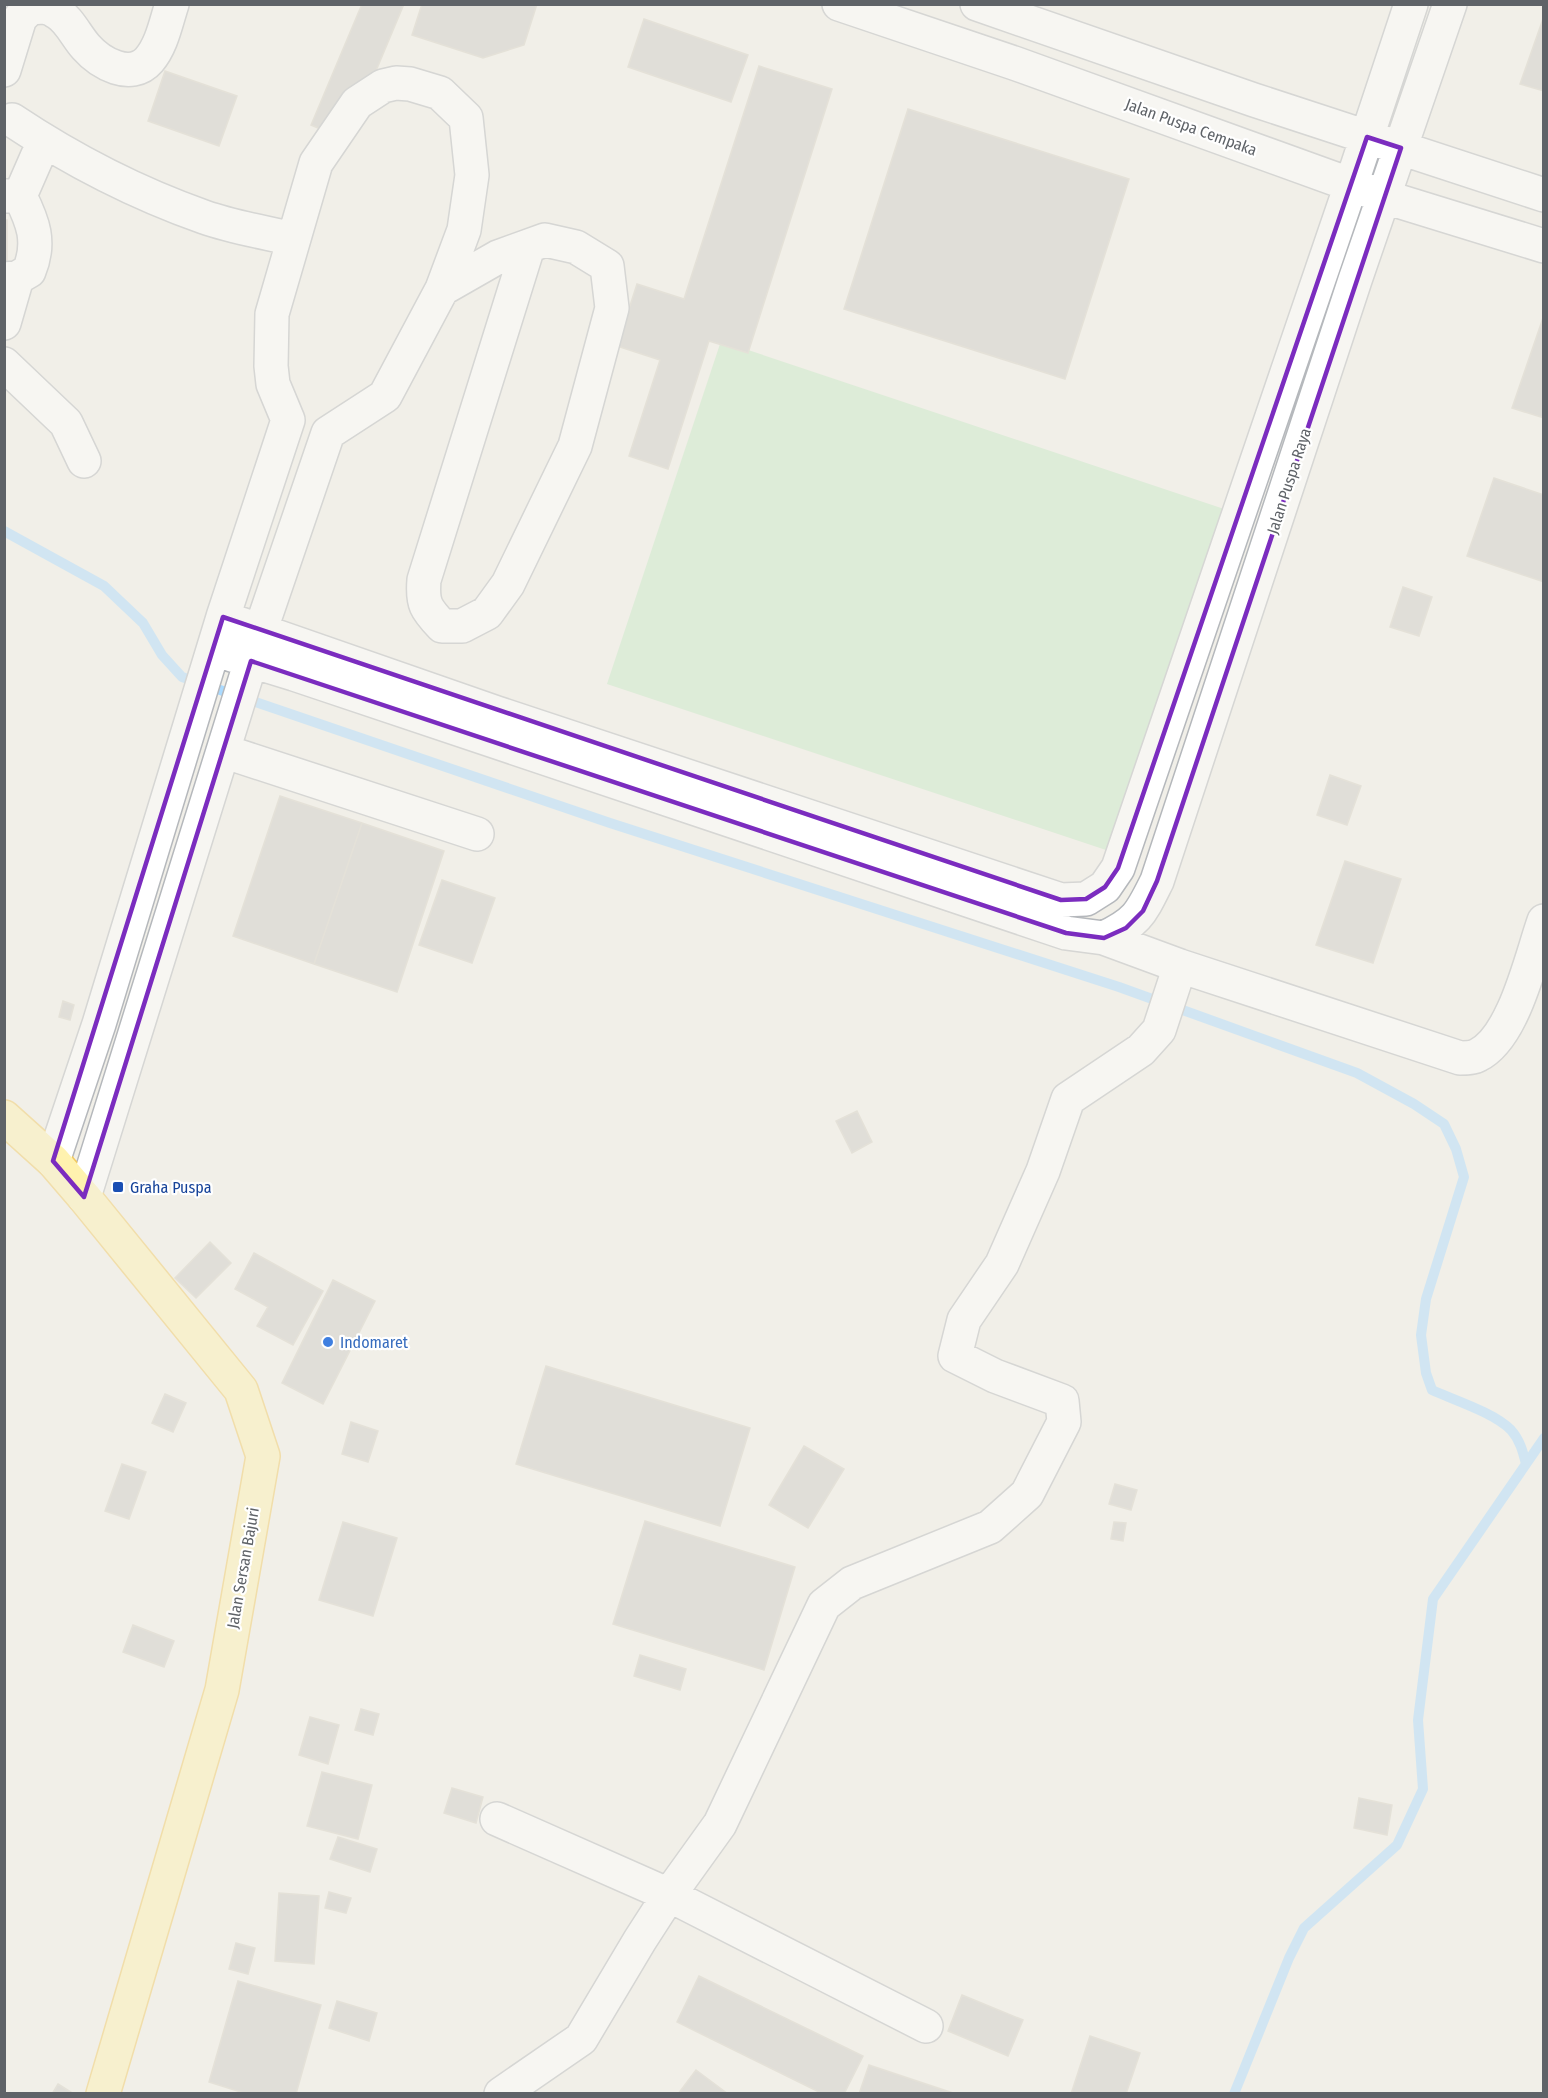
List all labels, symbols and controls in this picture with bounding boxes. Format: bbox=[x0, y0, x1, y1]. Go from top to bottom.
street label: Jalan Puspa Cempaka bbox=[1123, 94, 1260, 160]
street label: Jalan Puspa Raya bbox=[1263, 425, 1315, 536]
place label: Graha Puspa bbox=[130, 1178, 212, 1197]
marker: Graha Puspa bbox=[111, 1180, 125, 1194]
place label: Indomaret bbox=[340, 1333, 409, 1352]
marker: Indomaret bbox=[321, 1335, 335, 1349]
street label: Jalan Sersan Bajuri bbox=[223, 1506, 263, 1630]

